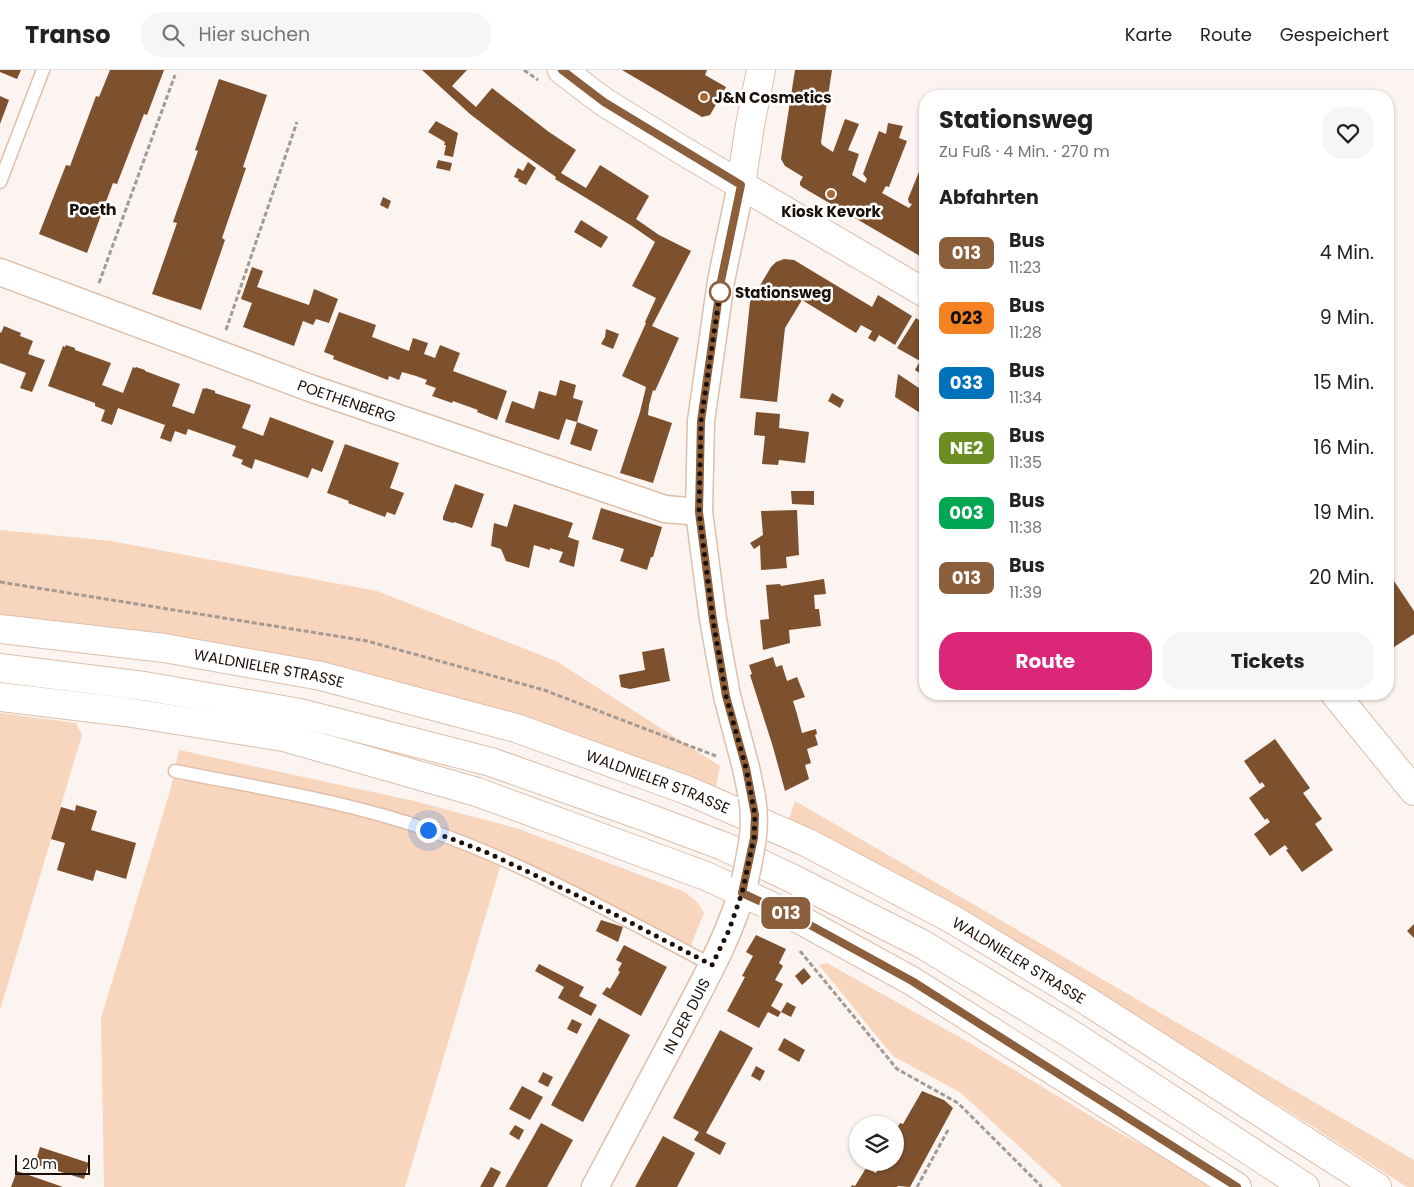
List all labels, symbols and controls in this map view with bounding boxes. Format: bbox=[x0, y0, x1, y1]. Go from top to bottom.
search box bbox=[141, 12, 491, 57]
text: Transo bbox=[25, 18, 111, 51]
icon: search bbox=[159, 21, 187, 49]
text: Hier suchen bbox=[199, 21, 310, 48]
text: Karte bbox=[1125, 22, 1172, 47]
text: Route bbox=[1200, 22, 1252, 47]
text: Gespeichert bbox=[1280, 22, 1389, 47]
place label: J&N Cosmetics bbox=[714, 87, 832, 108]
marker: J&N Cosmetics bbox=[698, 91, 710, 103]
text: Stationsweg bbox=[939, 103, 1093, 136]
button: heart bbox=[1322, 107, 1374, 159]
text: Zu Fuß · 4 Min. · 270 m bbox=[939, 140, 1110, 163]
text: Abfahrten bbox=[939, 184, 1039, 211]
marker: Kiosk Kevork bbox=[825, 188, 837, 200]
district label: Poeth bbox=[69, 198, 117, 221]
place label: Kiosk Kevork bbox=[781, 201, 882, 222]
text: Bus bbox=[1009, 227, 1045, 254]
text: 4 Min. bbox=[1320, 239, 1374, 266]
text: 013 bbox=[952, 240, 981, 265]
text: 11:23 bbox=[1009, 256, 1041, 279]
marker: Stationsweg bbox=[709, 281, 731, 303]
place label: Stationsweg bbox=[735, 282, 831, 303]
text: Bus bbox=[1009, 292, 1045, 319]
text: 9 Min. bbox=[1320, 304, 1374, 331]
text: 023 bbox=[950, 305, 983, 330]
text: 11:28 bbox=[1009, 321, 1042, 344]
text: Bus bbox=[1009, 357, 1045, 384]
text: 15 Min. bbox=[1314, 369, 1374, 396]
text: 033 bbox=[950, 370, 983, 395]
street label: POETHENBERG bbox=[295, 374, 399, 427]
text: 11:34 bbox=[1009, 386, 1042, 409]
text: Bus bbox=[1009, 422, 1045, 449]
text: 16 Min. bbox=[1314, 434, 1374, 461]
text: NE2 bbox=[950, 435, 983, 460]
text: 11:35 bbox=[1009, 451, 1042, 474]
text: Bus bbox=[1009, 487, 1045, 514]
text: 19 Min. bbox=[1314, 499, 1374, 526]
text: 003 bbox=[949, 500, 984, 525]
text: 11:38 bbox=[1009, 516, 1042, 539]
text: Bus bbox=[1009, 552, 1045, 579]
text: 20 Min. bbox=[1309, 564, 1374, 591]
text: 013 bbox=[952, 565, 981, 590]
text: 11:39 bbox=[1009, 581, 1042, 604]
button: Route bbox=[939, 632, 1152, 690]
button: Tickets bbox=[1162, 632, 1374, 690]
street label: WALDNIELER STRASSE bbox=[192, 643, 347, 692]
street label: WALDNIELER STRASSE bbox=[583, 744, 733, 818]
your location bbox=[416, 818, 441, 843]
line badge: 013 bbox=[757, 897, 815, 929]
text: 013 bbox=[771, 900, 801, 925]
street label: WALDNIELER STRASSE bbox=[949, 911, 1090, 1008]
street label: IN DER DUIS bbox=[657, 974, 715, 1057]
map controls bbox=[849, 1116, 904, 1171]
button: layers bbox=[849, 1116, 904, 1171]
scale bar bbox=[15, 1152, 90, 1175]
text: 20 m bbox=[22, 1154, 57, 1174]

